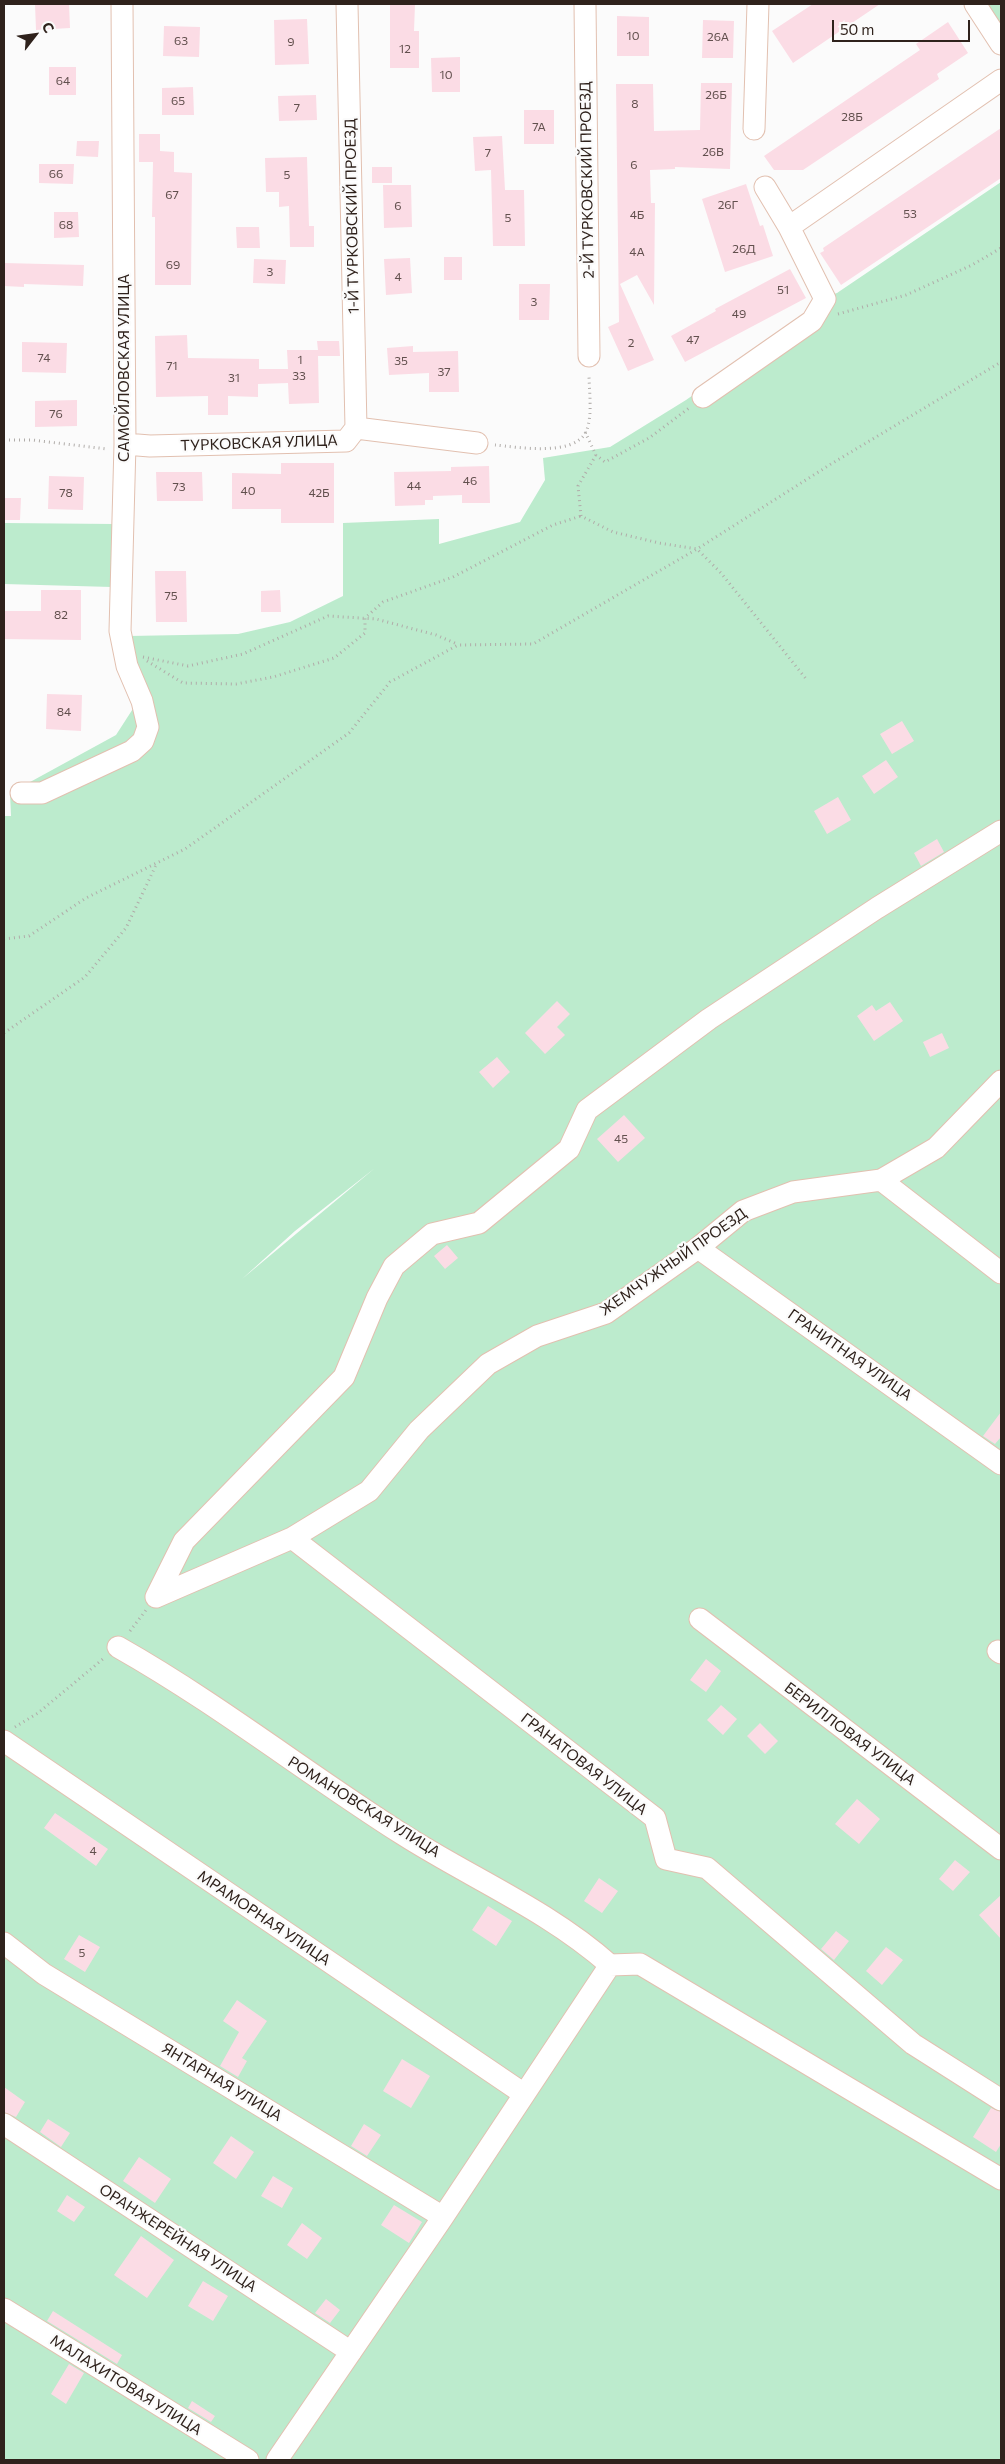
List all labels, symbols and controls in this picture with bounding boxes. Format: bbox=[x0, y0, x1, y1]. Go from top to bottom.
north arrow bbox=[10, 10, 60, 60]
scale bar bbox=[835, 10, 972, 42]
text: С bbox=[39, 19, 58, 36]
text: 50 m bbox=[840, 20, 874, 38]
house number: 10 bbox=[627, 29, 639, 43]
house number: 26А bbox=[707, 30, 729, 44]
house number: 63 bbox=[174, 34, 188, 48]
house number: 9 bbox=[287, 35, 295, 49]
house number: 12 bbox=[399, 42, 411, 56]
house number: 10 bbox=[440, 68, 452, 82]
house number: 64 bbox=[56, 74, 70, 88]
street label: 2-Й ТУРКОВСКИЙ ПРОЕЗД bbox=[576, 81, 598, 279]
house number: 26Б bbox=[705, 88, 727, 102]
house number: 65 bbox=[171, 94, 185, 108]
house number: 8 bbox=[631, 97, 639, 111]
house number: 7 bbox=[294, 101, 300, 115]
house number: 28Б bbox=[841, 110, 863, 124]
street label: 1-Й ТУРКОВСКИЙ ПРОЕЗД bbox=[341, 118, 363, 314]
house number: 7А bbox=[532, 120, 546, 134]
house number: 26В bbox=[702, 145, 724, 159]
house number: 7 bbox=[485, 146, 491, 160]
house number: 6 bbox=[630, 158, 638, 172]
house number: 66 bbox=[49, 167, 63, 181]
house number: 5 bbox=[284, 168, 290, 182]
house number: 67 bbox=[165, 188, 179, 202]
house number: 26Г bbox=[718, 198, 738, 212]
house number: 6 bbox=[394, 199, 402, 213]
house number: 53 bbox=[903, 207, 917, 221]
house number: 4Б bbox=[630, 208, 644, 222]
house number: 5 bbox=[505, 211, 511, 225]
house number: 68 bbox=[59, 218, 73, 232]
house number: 26Д bbox=[732, 242, 756, 256]
house number: 4А bbox=[629, 245, 645, 259]
house number: 69 bbox=[166, 258, 180, 272]
house number: 3 bbox=[267, 265, 273, 279]
house number: 4 bbox=[394, 270, 402, 284]
street label: САМОЙЛОВСКАЯ УЛИЦА bbox=[115, 274, 133, 462]
house number: 51 bbox=[777, 283, 789, 297]
house number: 3 bbox=[531, 295, 537, 309]
house number: 49 bbox=[732, 307, 746, 321]
house number: 47 bbox=[686, 333, 700, 347]
house number: 2 bbox=[628, 336, 634, 350]
house number: 74 bbox=[38, 351, 50, 365]
house number: 1 bbox=[297, 353, 303, 367]
house number: 35 bbox=[394, 354, 408, 368]
house number: 71 bbox=[166, 359, 178, 373]
house number: 37 bbox=[437, 365, 451, 379]
house number: 33 bbox=[292, 369, 306, 383]
house number: 31 bbox=[228, 371, 240, 385]
house number: 76 bbox=[49, 407, 63, 421]
street label: ТУРКОВСКАЯ УЛИЦА bbox=[180, 431, 338, 455]
house number: 46 bbox=[463, 474, 477, 488]
house number: 44 bbox=[407, 479, 421, 493]
house number: 73 bbox=[172, 480, 186, 494]
house number: 40 bbox=[240, 484, 256, 498]
house number: 78 bbox=[59, 486, 73, 500]
house number: 42Б bbox=[308, 486, 330, 500]
house number: 75 bbox=[164, 589, 178, 603]
house number: 82 bbox=[54, 608, 68, 622]
house number: 84 bbox=[57, 705, 71, 719]
house number: 45 bbox=[614, 1132, 628, 1146]
street label: ЖЕМЧУЖНЫЙ ПРОЕЗД bbox=[596, 1204, 750, 1320]
street label: ГРАНИТНАЯ УЛИЦА bbox=[785, 1305, 915, 1405]
street label: БЕРИЛЛОВАЯ УЛИЦА bbox=[781, 1679, 919, 1789]
street label: ГРАНАТОВАЯ УЛИЦА bbox=[517, 1709, 651, 1819]
street label: РОМАНОВСКАЯ УЛИЦА bbox=[285, 1753, 443, 1861]
house number: 4 bbox=[89, 1844, 97, 1858]
street label: МРАМОРНАЯ УЛИЦА bbox=[194, 1867, 334, 1969]
house number: 5 bbox=[79, 1946, 85, 1960]
street label: ЯНТАРНАЯ УЛИЦА bbox=[159, 2039, 285, 2125]
street label: ОРАНЖЕРЕЙНАЯ УЛИЦА bbox=[96, 2180, 260, 2296]
street label: МАЛАХИТОВАЯ УЛИЦА bbox=[47, 2331, 205, 2439]

